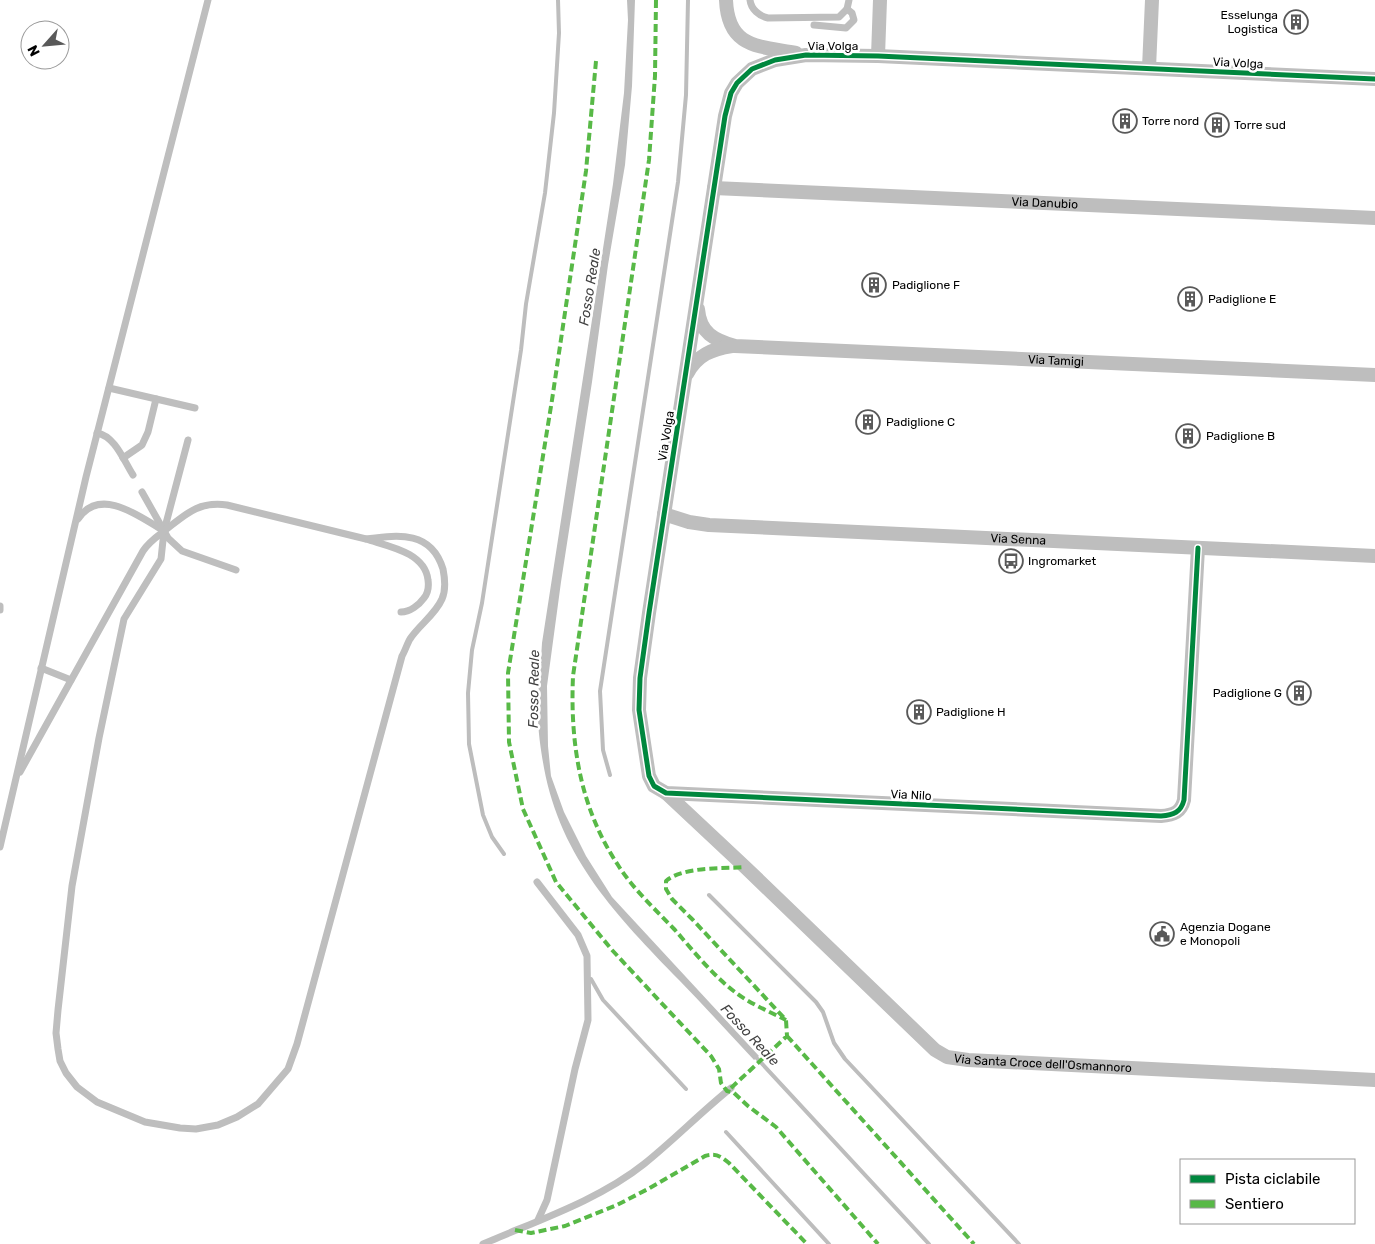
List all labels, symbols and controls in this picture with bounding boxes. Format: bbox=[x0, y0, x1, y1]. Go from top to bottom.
place label: Esselunga Logistica bbox=[1221, 8, 1278, 36]
building icon: Esselunga Logistica bbox=[1283, 9, 1309, 35]
north arrow bbox=[20, 20, 70, 70]
street label: Via Volga bbox=[808, 39, 858, 53]
text: N bbox=[24, 42, 44, 59]
street label: Via Volga bbox=[1212, 55, 1264, 71]
building icon: Torre nord bbox=[1112, 108, 1138, 134]
building icon: Torre sud bbox=[1204, 112, 1230, 138]
place label: Torre nord bbox=[1142, 114, 1199, 128]
place label: Torre sud bbox=[1234, 118, 1286, 132]
street label: Via Danubio bbox=[1011, 195, 1078, 212]
water label: Fosso Reale bbox=[575, 247, 605, 327]
building icon: Padiglione F bbox=[861, 272, 887, 298]
place label: Padiglione F bbox=[892, 278, 960, 292]
building icon: Padiglione E bbox=[1177, 286, 1203, 312]
place label: Padiglione E bbox=[1208, 292, 1276, 306]
street label: Via Tamigi bbox=[1028, 352, 1084, 369]
building icon: Padiglione C bbox=[855, 409, 881, 435]
street label: Via Volga bbox=[655, 410, 677, 462]
place label: Padiglione C bbox=[886, 415, 955, 429]
building icon: Padiglione B bbox=[1175, 423, 1201, 449]
place label: Padiglione B bbox=[1206, 429, 1275, 443]
street label: Via Senna bbox=[990, 531, 1046, 548]
bus stop icon: Ingromarket bbox=[998, 548, 1024, 574]
place label: Ingromarket bbox=[1028, 554, 1096, 568]
water label: Fosso Reale bbox=[525, 650, 543, 728]
building icon: Padiglione G bbox=[1286, 680, 1312, 706]
place label: Padiglione G bbox=[1213, 686, 1282, 700]
building icon: Padiglione H bbox=[906, 699, 932, 725]
place label: Padiglione H bbox=[936, 705, 1006, 719]
street label: Via Nilo bbox=[890, 787, 932, 803]
place label: Agenzia Dogane e Monopoli bbox=[1180, 920, 1271, 948]
public building icon: Agenzia Dogane e Monopoli bbox=[1149, 921, 1175, 947]
water label: Fosso Reale bbox=[717, 1001, 783, 1070]
street label: Via Santa Croce dell'Osmannoro bbox=[953, 1051, 1132, 1075]
legend bbox=[1180, 1159, 1355, 1224]
text: Pista ciclabile bbox=[1225, 1170, 1320, 1188]
text: Sentiero bbox=[1225, 1195, 1284, 1213]

